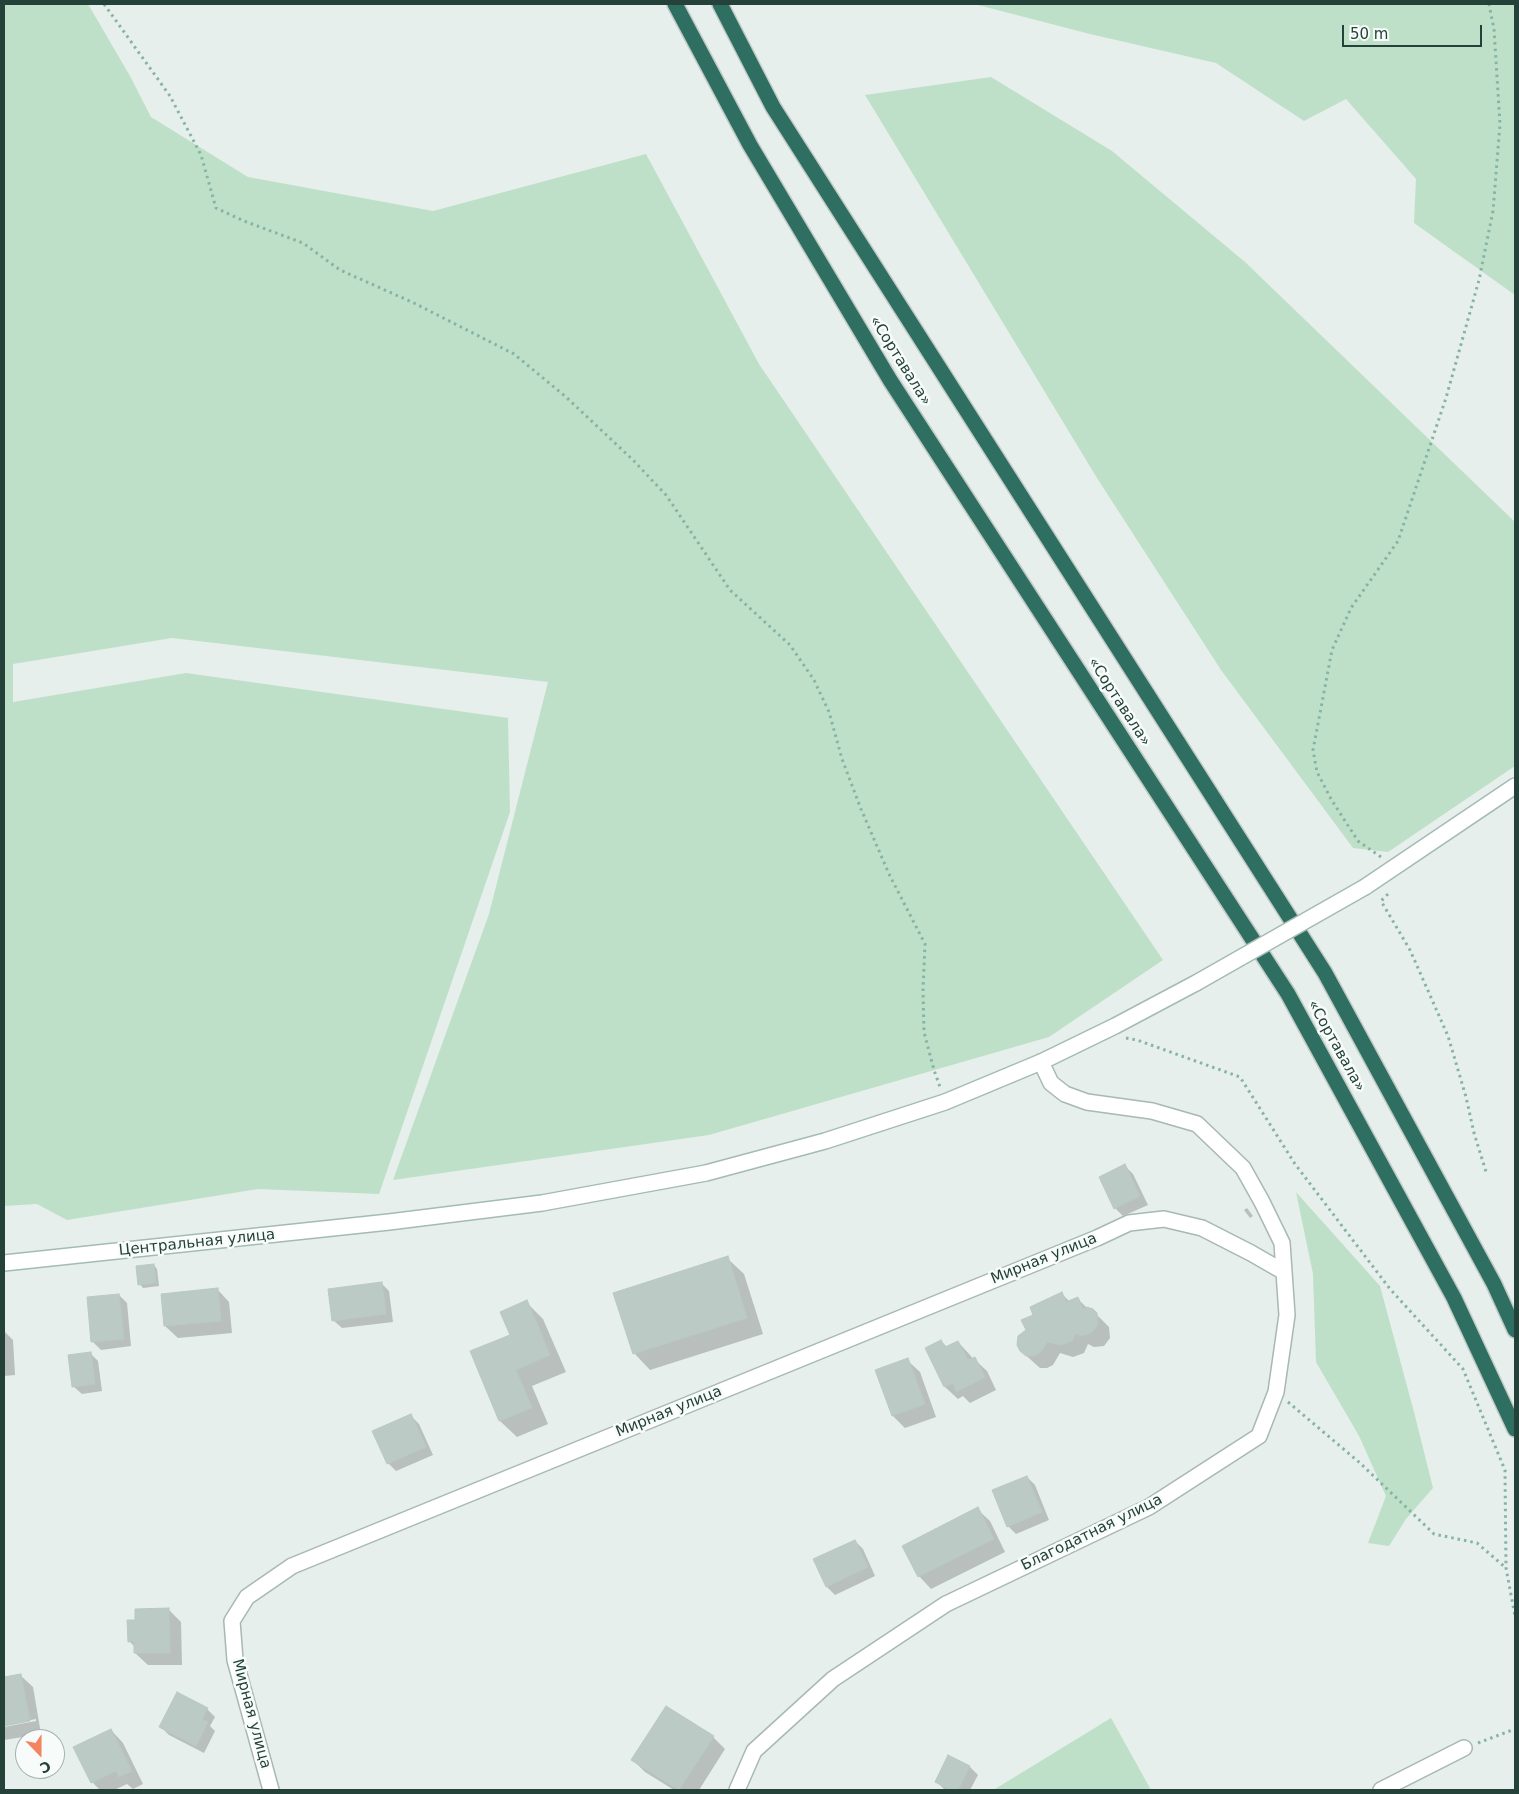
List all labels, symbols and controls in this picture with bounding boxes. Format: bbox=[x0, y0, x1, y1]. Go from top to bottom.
scale bar bbox=[1344, 15, 1484, 47]
text: 50 m bbox=[1350, 25, 1388, 43]
street label: «Сортавала» bbox=[865, 313, 935, 409]
street label: «Сортавала» bbox=[1084, 654, 1154, 750]
street label: «Сортавала» bbox=[1303, 997, 1369, 1095]
street label: Центральная улица bbox=[118, 1226, 276, 1260]
street label: Мирная улица bbox=[988, 1230, 1100, 1288]
street label: Мирная улица bbox=[613, 1383, 725, 1441]
street label: Благодатная улица bbox=[1018, 1491, 1166, 1575]
street label: Мирная улица bbox=[228, 1657, 274, 1771]
north arrow bbox=[15, 1729, 65, 1779]
text: С bbox=[37, 1758, 53, 1776]

